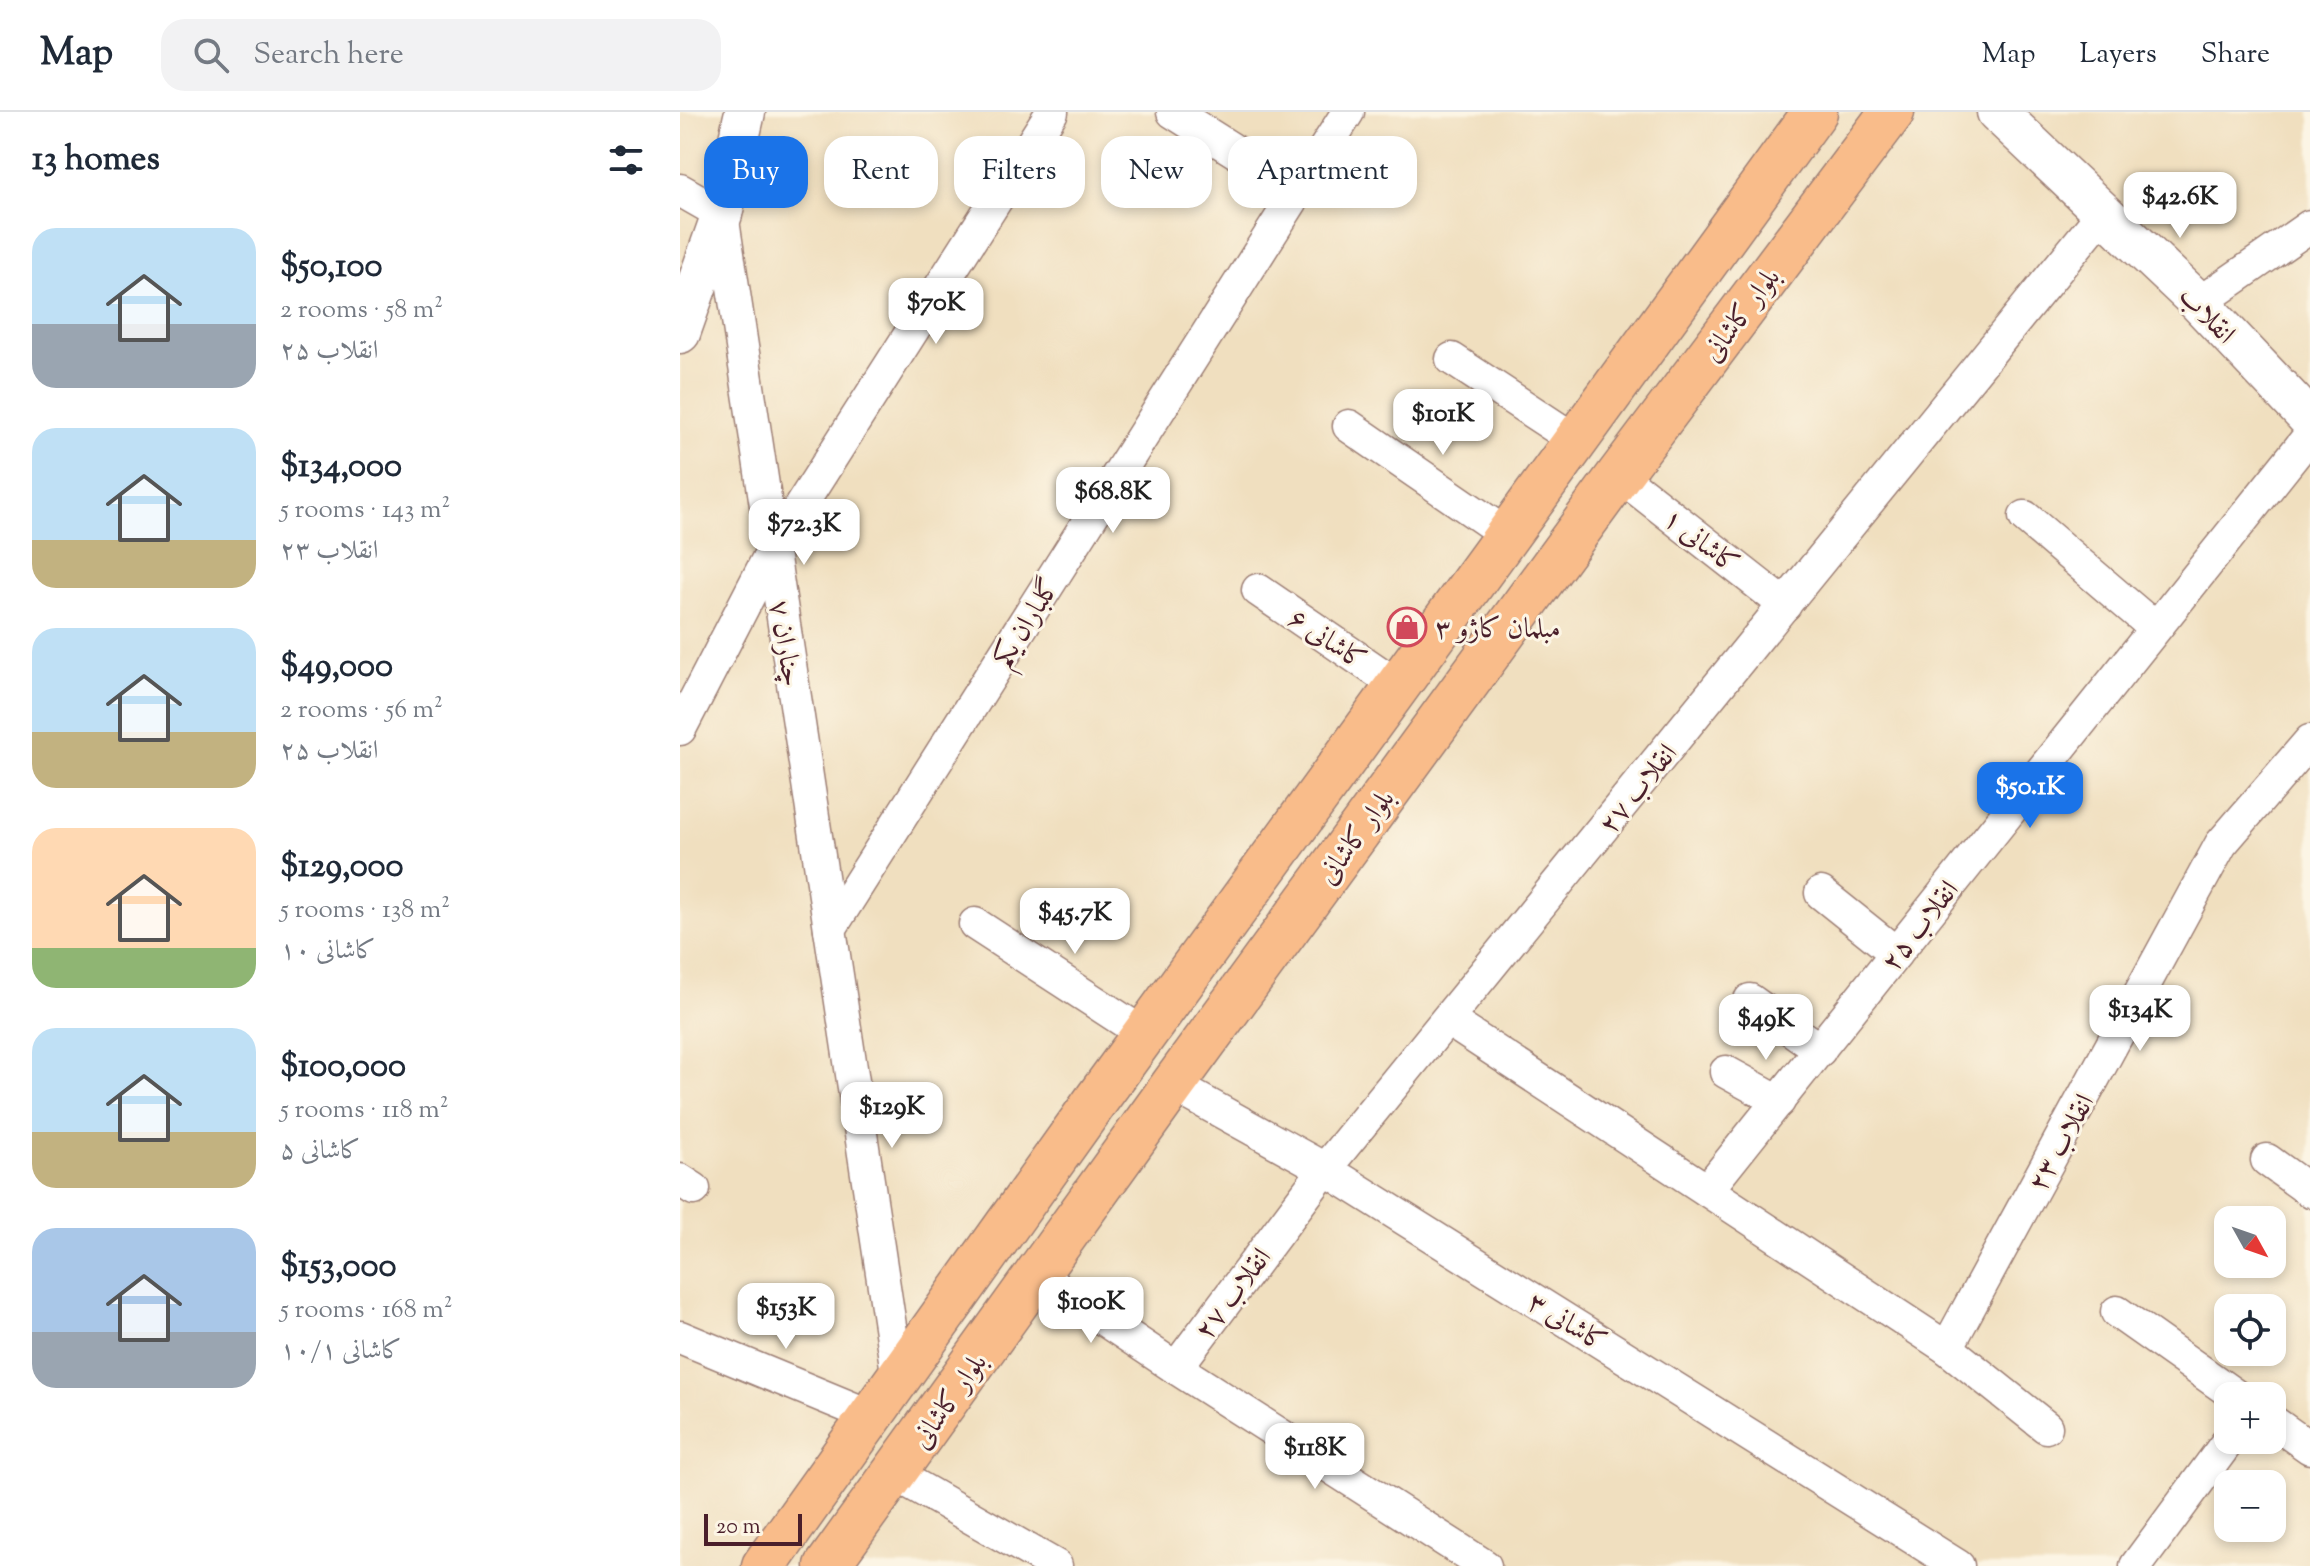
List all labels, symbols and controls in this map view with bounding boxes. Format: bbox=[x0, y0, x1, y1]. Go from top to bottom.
search box bbox=[161, 19, 721, 91]
text: Map bbox=[40, 28, 113, 82]
icon: search bbox=[189, 33, 233, 77]
text: Search here bbox=[253, 34, 404, 77]
text: Map bbox=[1982, 35, 2035, 75]
text: Layers bbox=[2079, 35, 2157, 75]
text: Share bbox=[2201, 35, 2270, 75]
text: 13 homes bbox=[32, 136, 160, 185]
chip: Buy bbox=[704, 136, 808, 208]
chip: Rent bbox=[824, 136, 938, 208]
chip: Filters bbox=[954, 136, 1085, 208]
chip: New bbox=[1101, 136, 1212, 208]
chip: Apartment bbox=[1228, 136, 1417, 208]
icon: filters bbox=[604, 138, 648, 182]
pin: $42.6K bbox=[2115, 172, 2245, 240]
text: $42.6K bbox=[2142, 179, 2218, 216]
text: $50,100 bbox=[280, 243, 383, 292]
icon: home bbox=[96, 260, 192, 356]
street label: بلوار کاشانی bbox=[1694, 260, 1791, 371]
pin: $70K bbox=[889, 278, 983, 346]
street label: انقلاب bbox=[2168, 278, 2244, 354]
text: $70K bbox=[907, 285, 965, 322]
text: 2 rooms · 58 m² bbox=[280, 292, 443, 329]
text: انقلاب ۲۵ bbox=[280, 333, 378, 370]
pin: $101K bbox=[1387, 389, 1499, 457]
text: $101K bbox=[1411, 396, 1475, 433]
text: $134,000 bbox=[280, 443, 402, 492]
icon: home bbox=[96, 460, 192, 556]
pin: $68.8K bbox=[1048, 467, 1178, 535]
text: $68.8K bbox=[1074, 474, 1152, 511]
text: 5 rooms · 143 m² bbox=[280, 492, 450, 529]
pin: $72.3K bbox=[739, 499, 869, 567]
street label: ۱ کاشانی bbox=[1654, 500, 1747, 585]
text: $72.3K bbox=[767, 506, 841, 543]
text: انقلاب ۲۳ bbox=[280, 533, 378, 570]
street label: گلباران یکم bbox=[984, 571, 1074, 678]
street label: چناران ۷ bbox=[757, 597, 811, 690]
street label: ۶ کاشانی bbox=[1279, 600, 1374, 681]
shop icon: مبلمان کاژو ۳ bbox=[1386, 606, 1428, 648]
place label: مبلمان کاژو ۳ bbox=[1435, 610, 1561, 650]
text: $49,000 bbox=[280, 643, 393, 692]
icon: home bbox=[96, 660, 192, 756]
text: 2 rooms · 56 m² bbox=[280, 692, 443, 729]
text: انقلاب ۲۵ bbox=[280, 733, 378, 770]
street label: انقلاب ۲۷ bbox=[1590, 736, 1688, 844]
pin: $50.1K bbox=[1965, 762, 2095, 830]
text: $50.1K bbox=[1995, 769, 2065, 806]
street label: بلوار کاشانی bbox=[1309, 782, 1406, 894]
text: $129,000 bbox=[280, 843, 404, 892]
icon: home bbox=[96, 860, 192, 956]
street label: انقلاب ۲۵ bbox=[1873, 873, 1970, 981]
pin: $45.7K bbox=[1010, 888, 1140, 956]
text: 5 rooms · 138 m² bbox=[280, 892, 450, 929]
text: $45.7K bbox=[1038, 895, 1112, 932]
text: ۱۰ کاشانی bbox=[280, 933, 376, 970]
pin: $134K bbox=[2084, 985, 2196, 1053]
text: $134K bbox=[2107, 992, 2173, 1029]
pin: $49K bbox=[1719, 994, 1813, 1062]
text: $49K bbox=[1737, 1001, 1795, 1038]
text: $100,000 bbox=[280, 1043, 406, 1092]
icon: home bbox=[96, 1060, 192, 1156]
pin: $129K bbox=[836, 1082, 948, 1150]
street label: انقلاب ۲۳ bbox=[2019, 1087, 2106, 1200]
text: $129K bbox=[859, 1089, 925, 1126]
text: 5 rooms · 118 m² bbox=[280, 1092, 448, 1129]
text: ۵ کاشانی bbox=[280, 1133, 361, 1170]
north arrow bbox=[2214, 1206, 2286, 1278]
map controls bbox=[2214, 1206, 2286, 1542]
street label: انقلاب ۲۷ bbox=[1187, 1240, 1282, 1349]
text: $153,000 bbox=[280, 1243, 397, 1292]
icon: home bbox=[96, 1260, 192, 1356]
pin: $100K bbox=[1035, 1277, 1147, 1345]
pin: $153K bbox=[730, 1283, 842, 1351]
text: $100K bbox=[1057, 1284, 1125, 1321]
street label: ۳ کاشانی bbox=[1519, 1284, 1614, 1364]
text: $153K bbox=[756, 1290, 816, 1327]
text: 5 rooms · 168 m² bbox=[280, 1292, 453, 1329]
button: locate bbox=[2214, 1294, 2286, 1366]
text: ۱۰/۱ کاشانی bbox=[280, 1333, 402, 1370]
street label: بلوار کاشانی bbox=[903, 1346, 998, 1458]
button: + bbox=[2214, 1382, 2286, 1454]
pin: $118K bbox=[1259, 1423, 1371, 1491]
text: $118K bbox=[1283, 1430, 1347, 1467]
button: − bbox=[2214, 1470, 2286, 1542]
scale bar bbox=[704, 1510, 802, 1546]
text: 20 m bbox=[716, 1512, 761, 1544]

